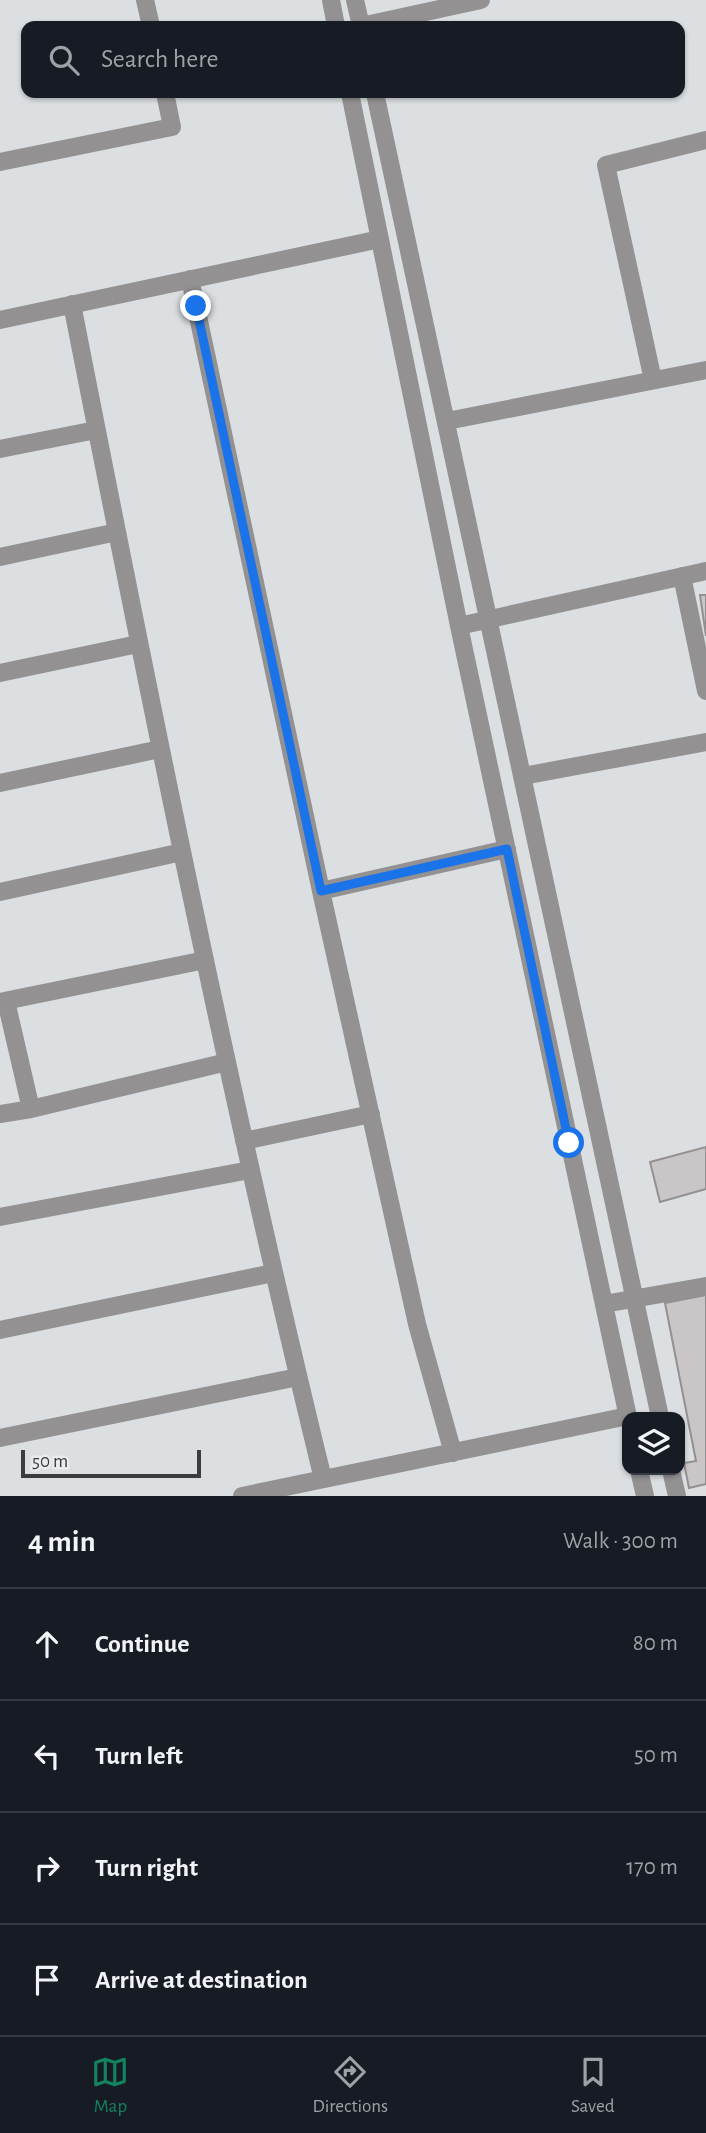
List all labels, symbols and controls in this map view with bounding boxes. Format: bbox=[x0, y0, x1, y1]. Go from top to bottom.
search box bbox=[21, 21, 685, 98]
icon: search bbox=[45, 41, 83, 79]
text: Search here bbox=[101, 46, 219, 72]
route end bbox=[180, 290, 211, 321]
route start bbox=[553, 1127, 584, 1158]
map controls bbox=[622, 1412, 685, 1475]
button: layers bbox=[622, 1412, 685, 1475]
scale bar bbox=[21, 1447, 201, 1479]
text: 50 m bbox=[32, 1452, 68, 1471]
text: 4 min bbox=[28, 1527, 96, 1557]
text: Walk · 300 m bbox=[563, 1530, 678, 1553]
icon: ahead bbox=[28, 1625, 66, 1663]
text: Continue bbox=[95, 1631, 190, 1657]
text: 80 m bbox=[633, 1632, 678, 1655]
icon: left bbox=[28, 1737, 66, 1775]
text: Turn left bbox=[95, 1743, 183, 1769]
text: 50 m bbox=[634, 1744, 678, 1767]
icon: right bbox=[28, 1849, 66, 1887]
text: Turn right bbox=[95, 1855, 198, 1881]
text: 170 m bbox=[626, 1856, 678, 1879]
icon: arrive bbox=[28, 1961, 66, 1999]
text: Arrive at destination bbox=[95, 1967, 308, 1993]
tab: Map bbox=[91, 2053, 129, 2118]
tab: Directions bbox=[312, 2053, 388, 2118]
tab: Saved bbox=[571, 2053, 615, 2118]

